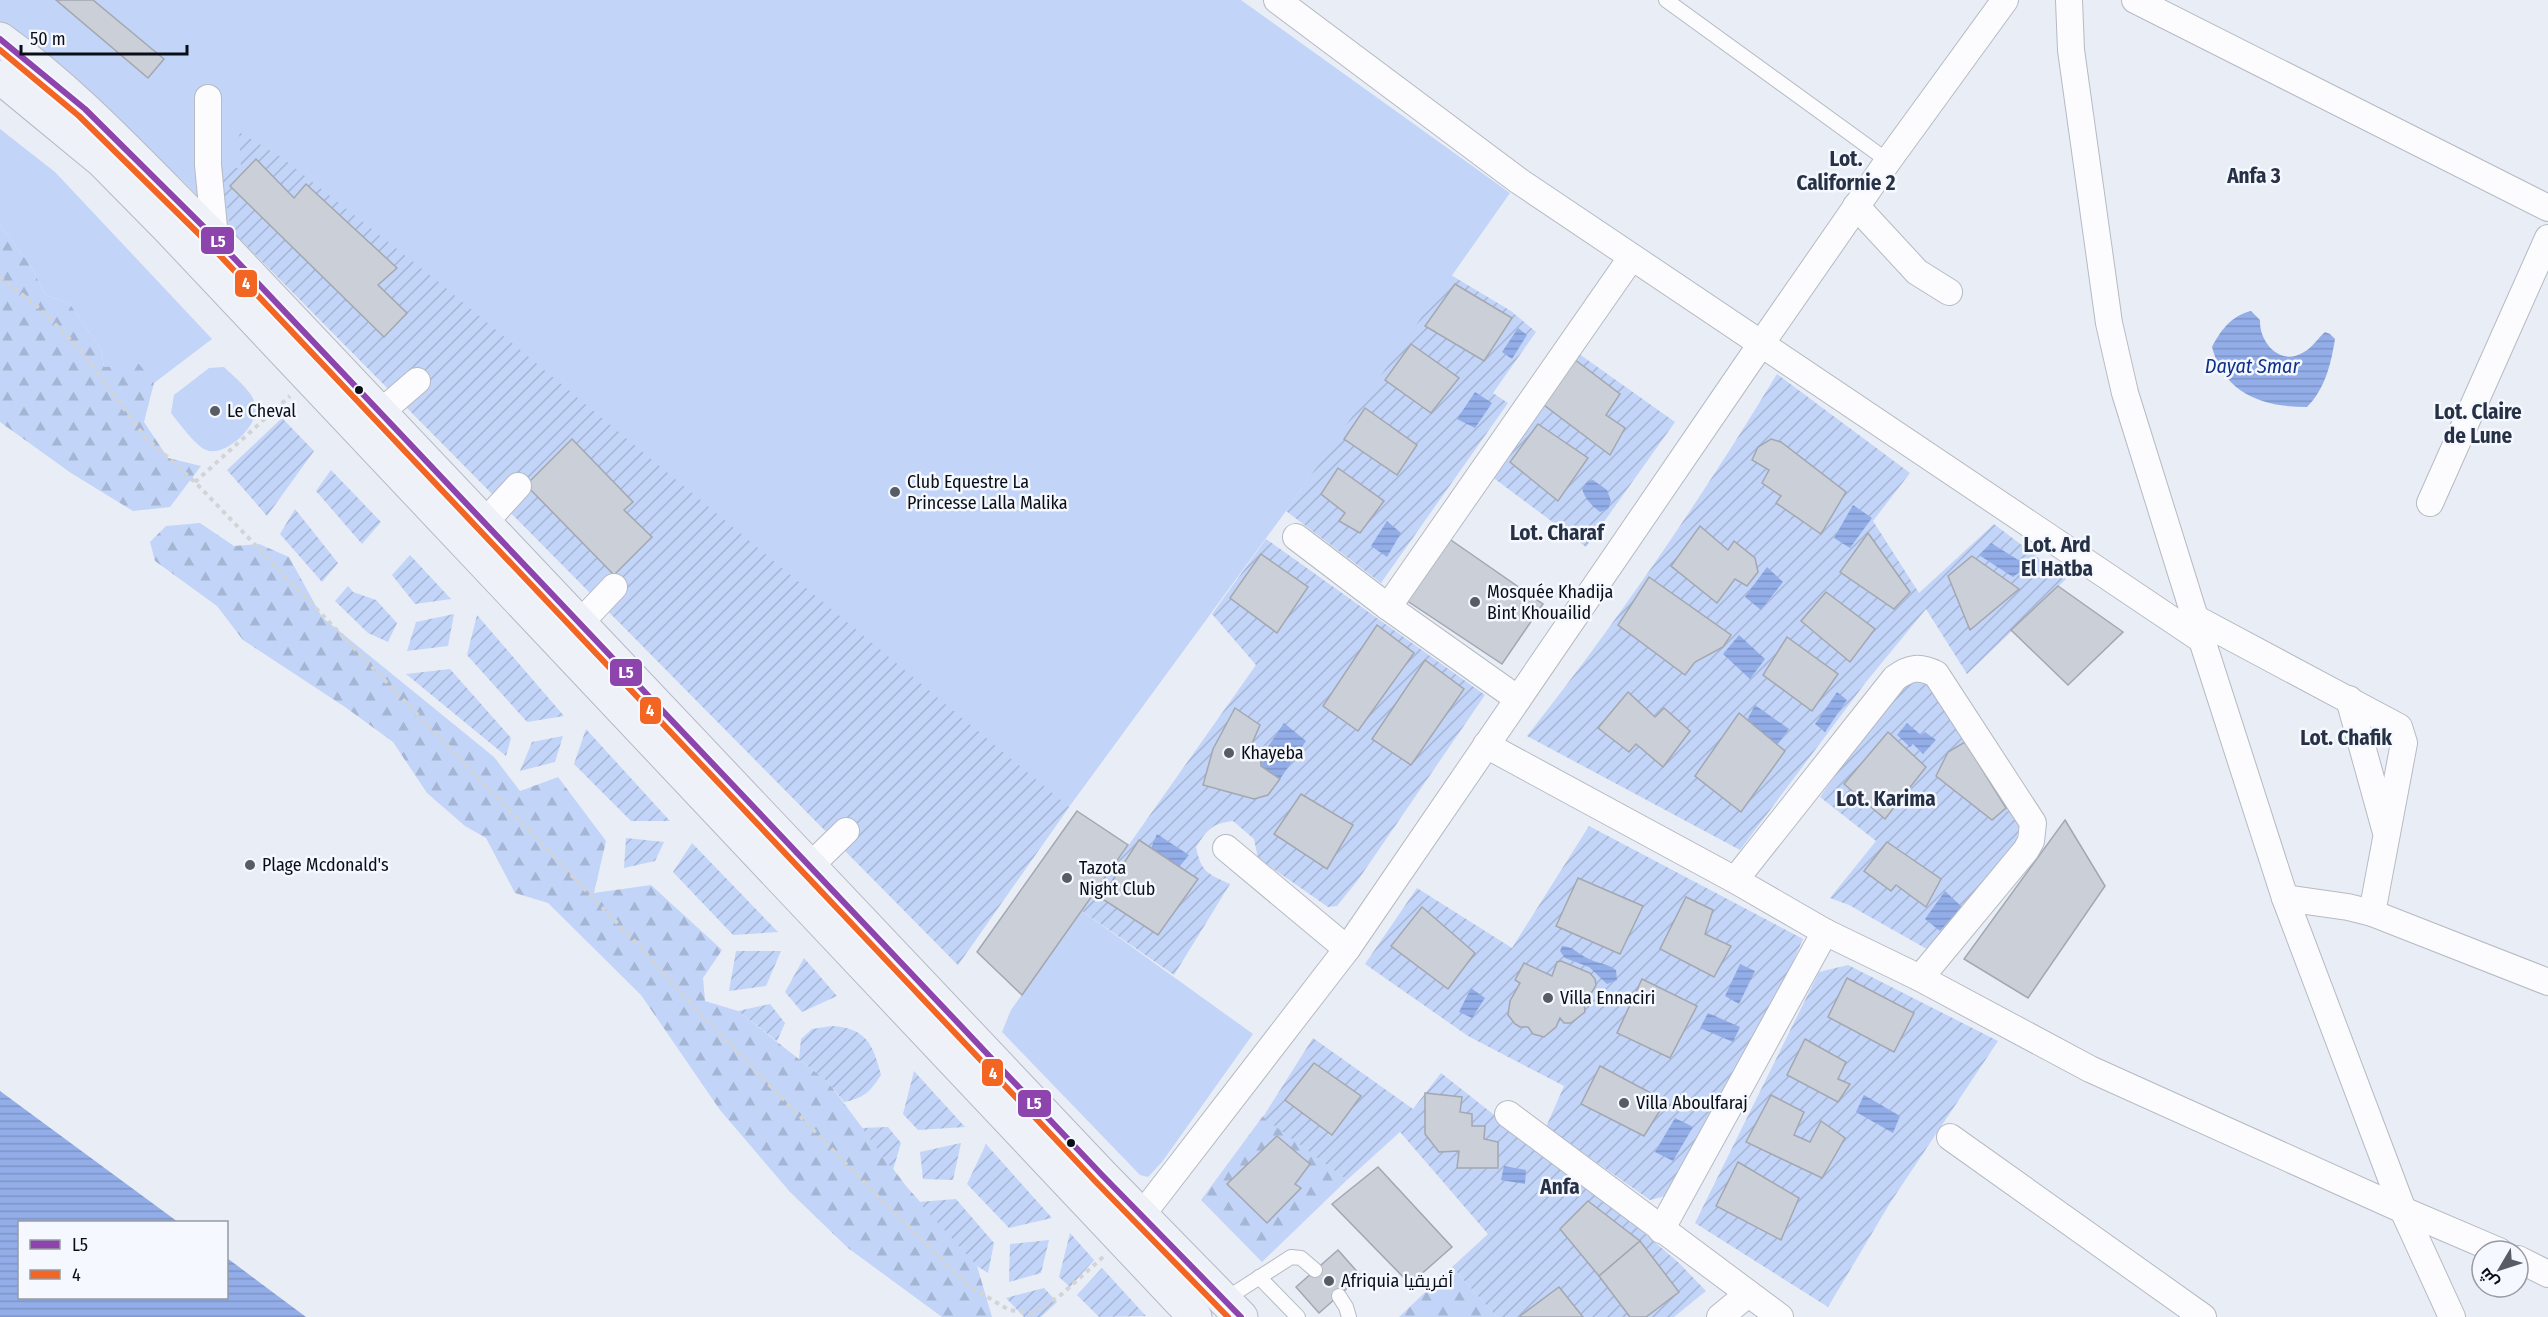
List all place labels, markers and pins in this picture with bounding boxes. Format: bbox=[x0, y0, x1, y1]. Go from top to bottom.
unlabelled marker bbox=[353, 384, 365, 396]
place label: Le Cheval bbox=[227, 400, 296, 422]
marker: Le Cheval bbox=[208, 404, 222, 418]
place label: Club Equestre La Princesse Lalla Malika bbox=[907, 471, 1068, 514]
marker: Club Equestre La Princesse Lalla Malika bbox=[888, 485, 902, 499]
place label: Mosquée Khadija Bint Khouailid bbox=[1487, 581, 1614, 624]
marker: Mosquée Khadija Bint Khouailid bbox=[1468, 595, 1482, 609]
place label: Khayeba bbox=[1241, 742, 1304, 764]
marker: Khayeba bbox=[1222, 746, 1236, 760]
place label: Plage Mcdonald's bbox=[262, 854, 389, 876]
place label: Tazota Night Club bbox=[1079, 857, 1155, 900]
marker: Plage Mcdonald's bbox=[243, 858, 257, 872]
marker: Tazota Night Club bbox=[1060, 871, 1074, 885]
place label: Villa Ennaciri bbox=[1560, 987, 1655, 1009]
marker: Villa Ennaciri bbox=[1541, 991, 1555, 1005]
place label: Villa Aboulfaraj bbox=[1636, 1092, 1748, 1114]
marker: Villa Aboulfaraj bbox=[1617, 1096, 1631, 1110]
unlabelled marker bbox=[1065, 1137, 1077, 1149]
place label: Afriquia أفريقيا bbox=[1341, 1270, 1453, 1292]
marker: Afriquia أفريقيا bbox=[1322, 1274, 1336, 1288]

